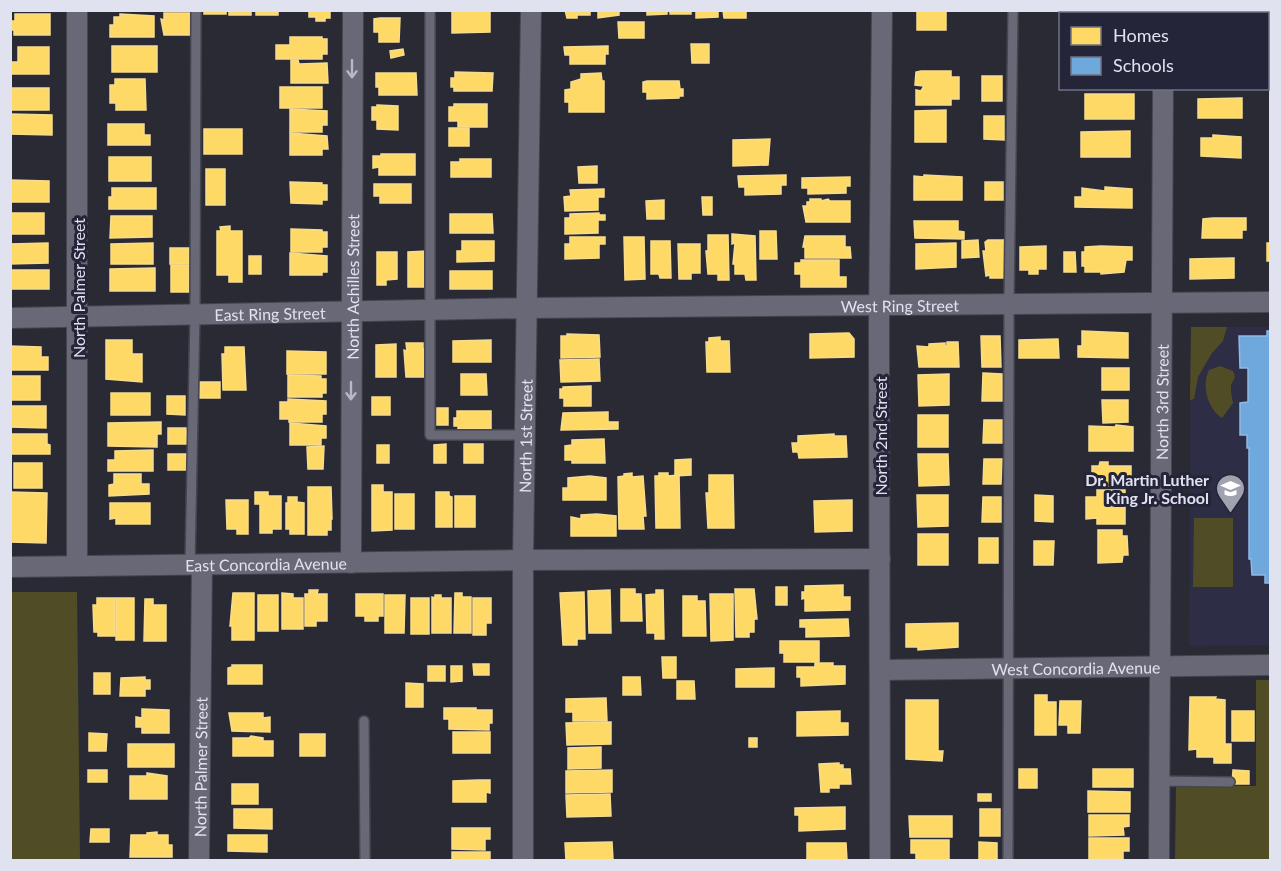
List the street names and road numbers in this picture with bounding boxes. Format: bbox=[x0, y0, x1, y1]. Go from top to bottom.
street label: North Achilles Street bbox=[342, 214, 362, 360]
street label: North Palmer Street bbox=[69, 218, 88, 358]
street label: West Ring Street bbox=[841, 295, 959, 315]
street label: East Ring Street bbox=[214, 302, 326, 324]
street label: North 3rd Street bbox=[1152, 344, 1171, 460]
street label: North 2nd Street bbox=[871, 376, 890, 496]
street label: North 1st Street bbox=[514, 379, 535, 493]
street label: East Concordia Avenue bbox=[185, 553, 347, 574]
street label: West Concordia Avenue bbox=[991, 657, 1161, 678]
street label: North Palmer Street bbox=[190, 697, 210, 837]

